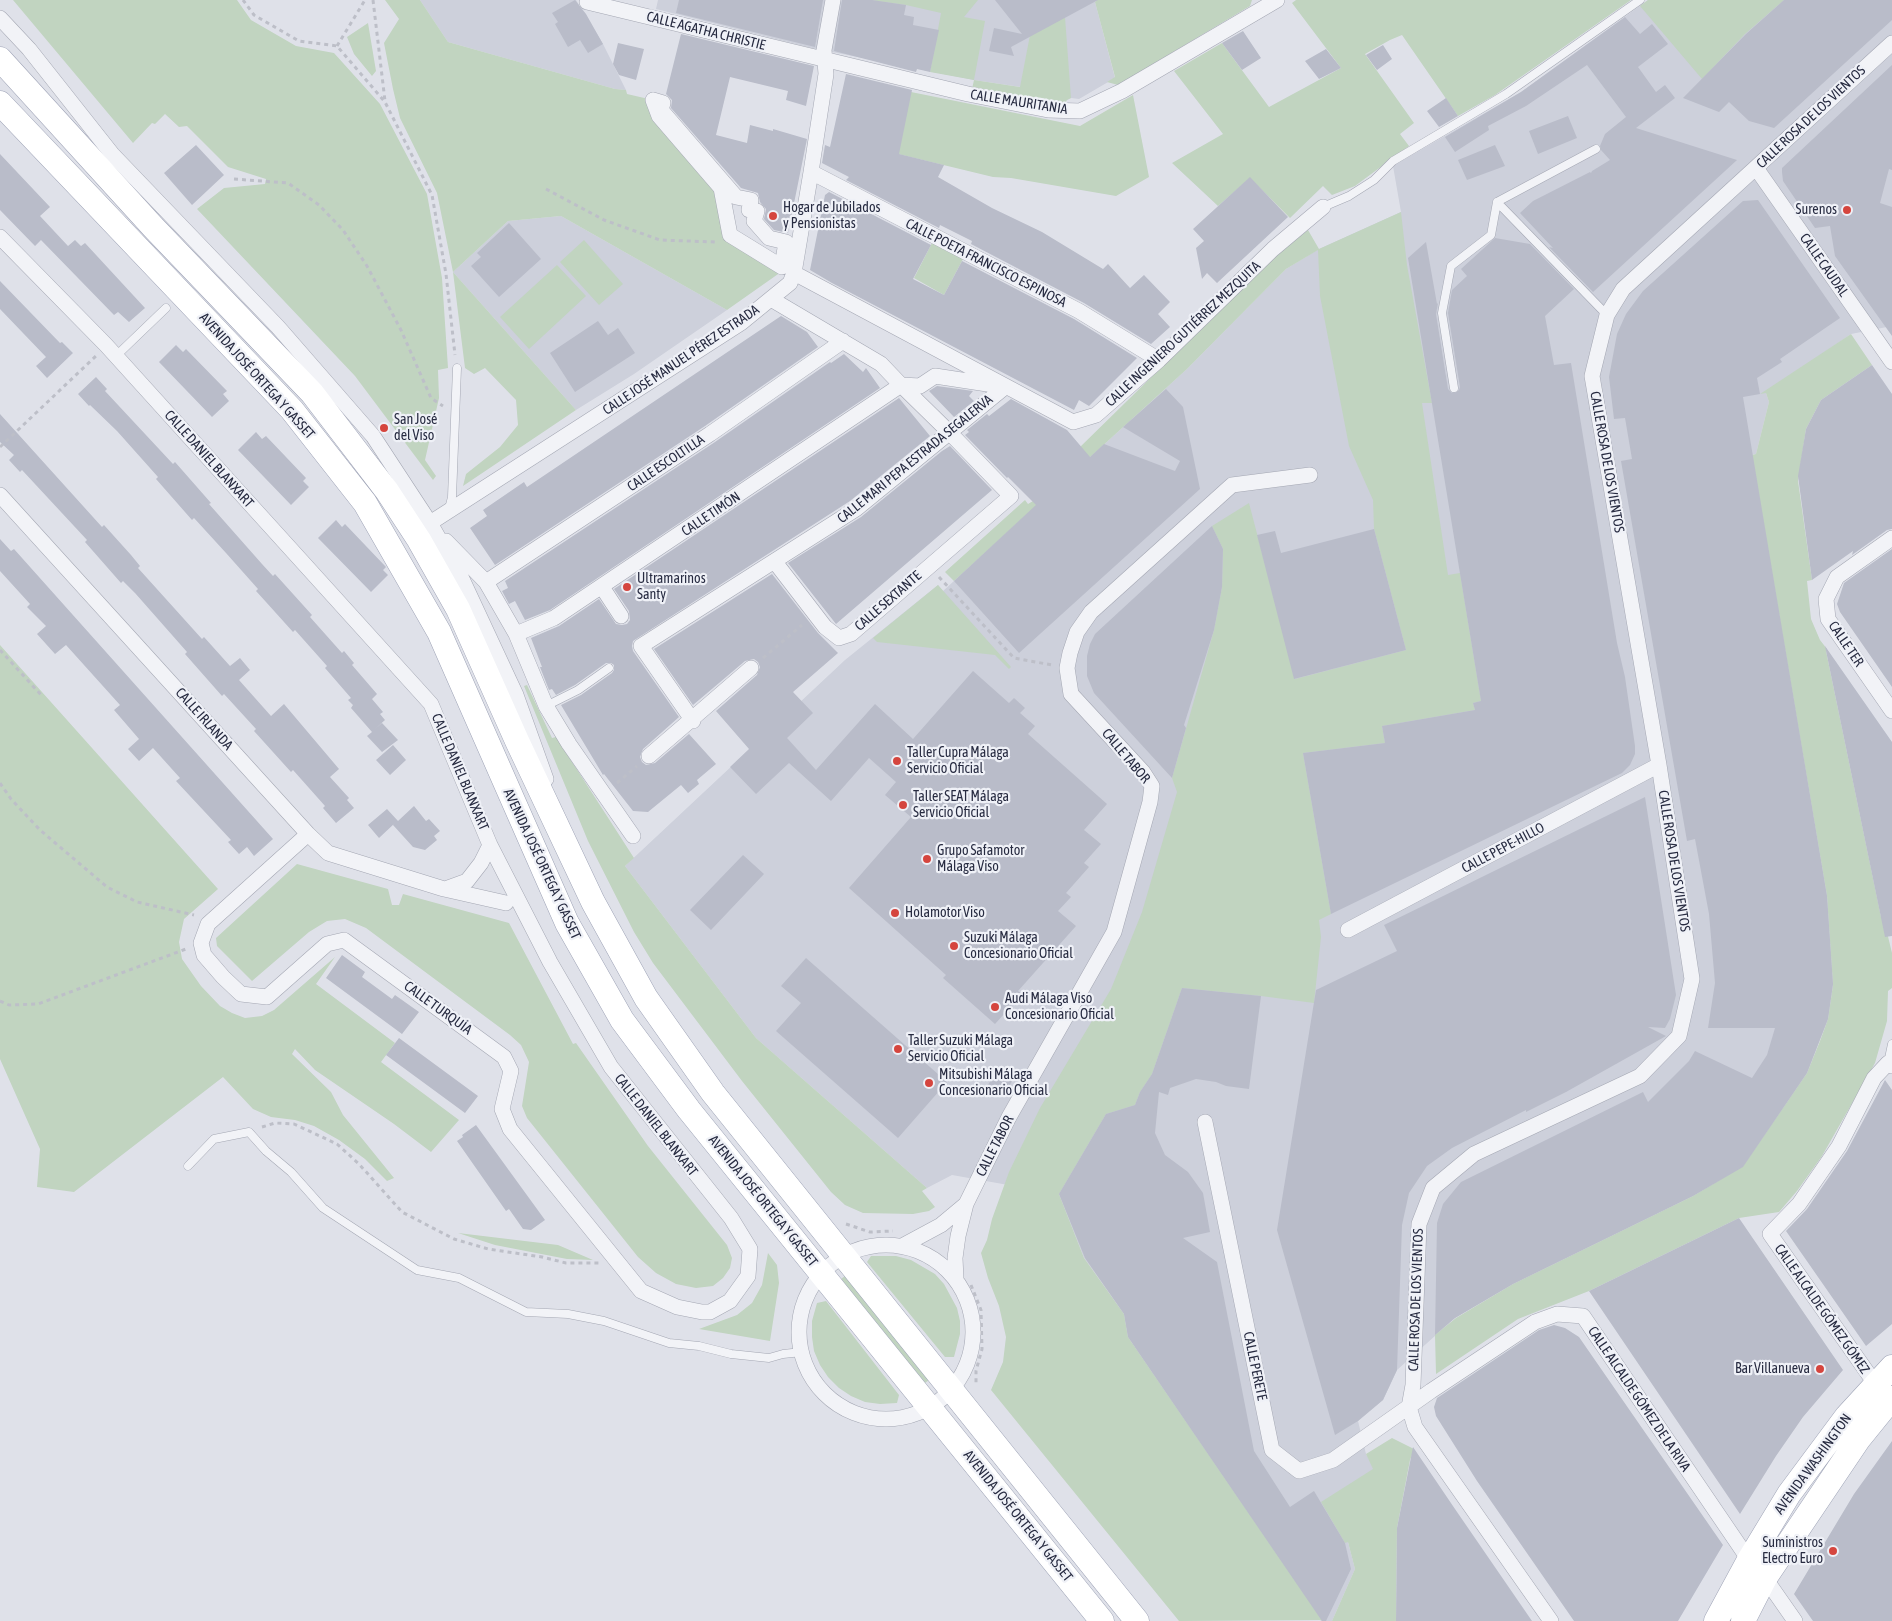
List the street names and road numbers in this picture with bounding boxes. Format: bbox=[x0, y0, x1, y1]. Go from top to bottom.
street label: CALLE AGATHA CHRISTIE bbox=[645, 8, 767, 54]
street label: CALLE ROSA DE LOS VIENTOS bbox=[1753, 62, 1869, 172]
street label: CALLE MAURITANIA bbox=[969, 86, 1069, 118]
street label: CALLE POETA FRANCISCO ESPINOSA bbox=[903, 215, 1069, 311]
street label: CALLE CAUDAL bbox=[1796, 230, 1852, 300]
street label: CALLE INGENIERO GUTIÉRREZ MEZQUITA bbox=[1102, 258, 1264, 410]
street label: CALLE JOSÉ MANUEL PÉREZ ESTRADA bbox=[600, 301, 762, 419]
street label: AVENIDA JOSÉ ORTEGA Y GASSET bbox=[196, 309, 318, 443]
street label: CALLE ROSA DE LOS VIENTOS bbox=[1586, 390, 1628, 534]
street label: CALLE MARI PEPA ESTRADA SEGALERVA bbox=[834, 391, 996, 527]
street label: CALLE DANIEL BLANXART bbox=[161, 407, 257, 511]
street label: CALLE ESCOLTILLA bbox=[624, 431, 708, 495]
street label: CALLE TIMÓN bbox=[678, 488, 744, 540]
street label: CALLE SEXTANTE bbox=[851, 567, 925, 635]
street label: CALLE TER bbox=[1825, 618, 1867, 670]
street label: CALLE IRLANDA bbox=[172, 685, 236, 753]
street label: CALLE DANIEL BLANXART bbox=[428, 711, 492, 833]
street label: CALLE TABOR bbox=[1098, 725, 1154, 787]
street label: AVENIDA JOSÉ ORTEGA Y GASSET bbox=[500, 786, 584, 942]
street label: CALLE ROSA DE LOS VIENTOS bbox=[1655, 789, 1693, 933]
street label: CALLE PEPE-HILLO bbox=[1459, 819, 1547, 877]
street label: CALLE TURQUÍA bbox=[401, 978, 475, 1038]
street label: CALLE DANIEL BLANXART bbox=[611, 1071, 701, 1179]
street label: CALLE TABOR bbox=[973, 1113, 1017, 1179]
street label: AVENIDA JOSÉ ORTEGA Y GASSET bbox=[705, 1132, 821, 1270]
street label: CALLE ROSA DE LOS VIENTOS bbox=[1405, 1228, 1427, 1372]
street label: CALLE ALCALDE GÓMEZ GÓMEZ bbox=[1771, 1241, 1873, 1377]
street label: CALLE ALCALDE GÓMEZ DE LA RIVA bbox=[1584, 1323, 1694, 1475]
street label: CALLE PERETE bbox=[1240, 1330, 1270, 1402]
street label: AVENIDA WASHINGTON bbox=[1771, 1410, 1855, 1518]
street label: AVENIDA JOSÉ ORTEGA Y GASSET bbox=[960, 1447, 1076, 1585]

